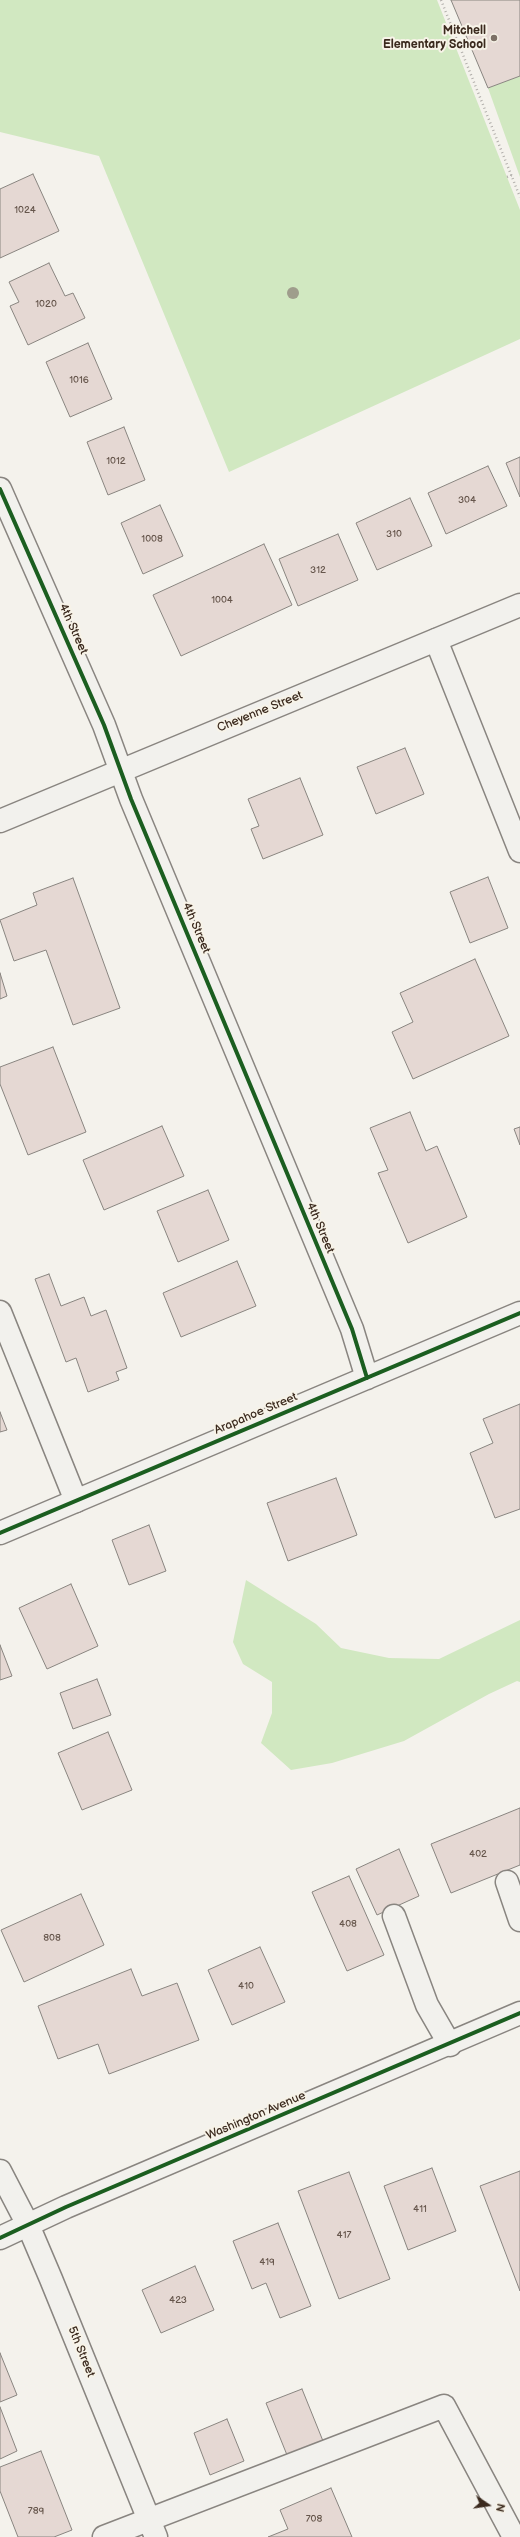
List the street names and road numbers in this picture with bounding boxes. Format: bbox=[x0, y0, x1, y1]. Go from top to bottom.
street label: 4th Street bbox=[55, 601, 91, 657]
street label: Cheyenne Street bbox=[215, 688, 305, 736]
street label: 4th Street bbox=[179, 900, 213, 956]
street label: 4th Street bbox=[303, 1200, 337, 1256]
street label: Arapahoe Street bbox=[212, 1390, 300, 1438]
street label: Washington Avenue bbox=[204, 2089, 308, 2143]
street label: 5th Street bbox=[64, 2325, 98, 2379]

